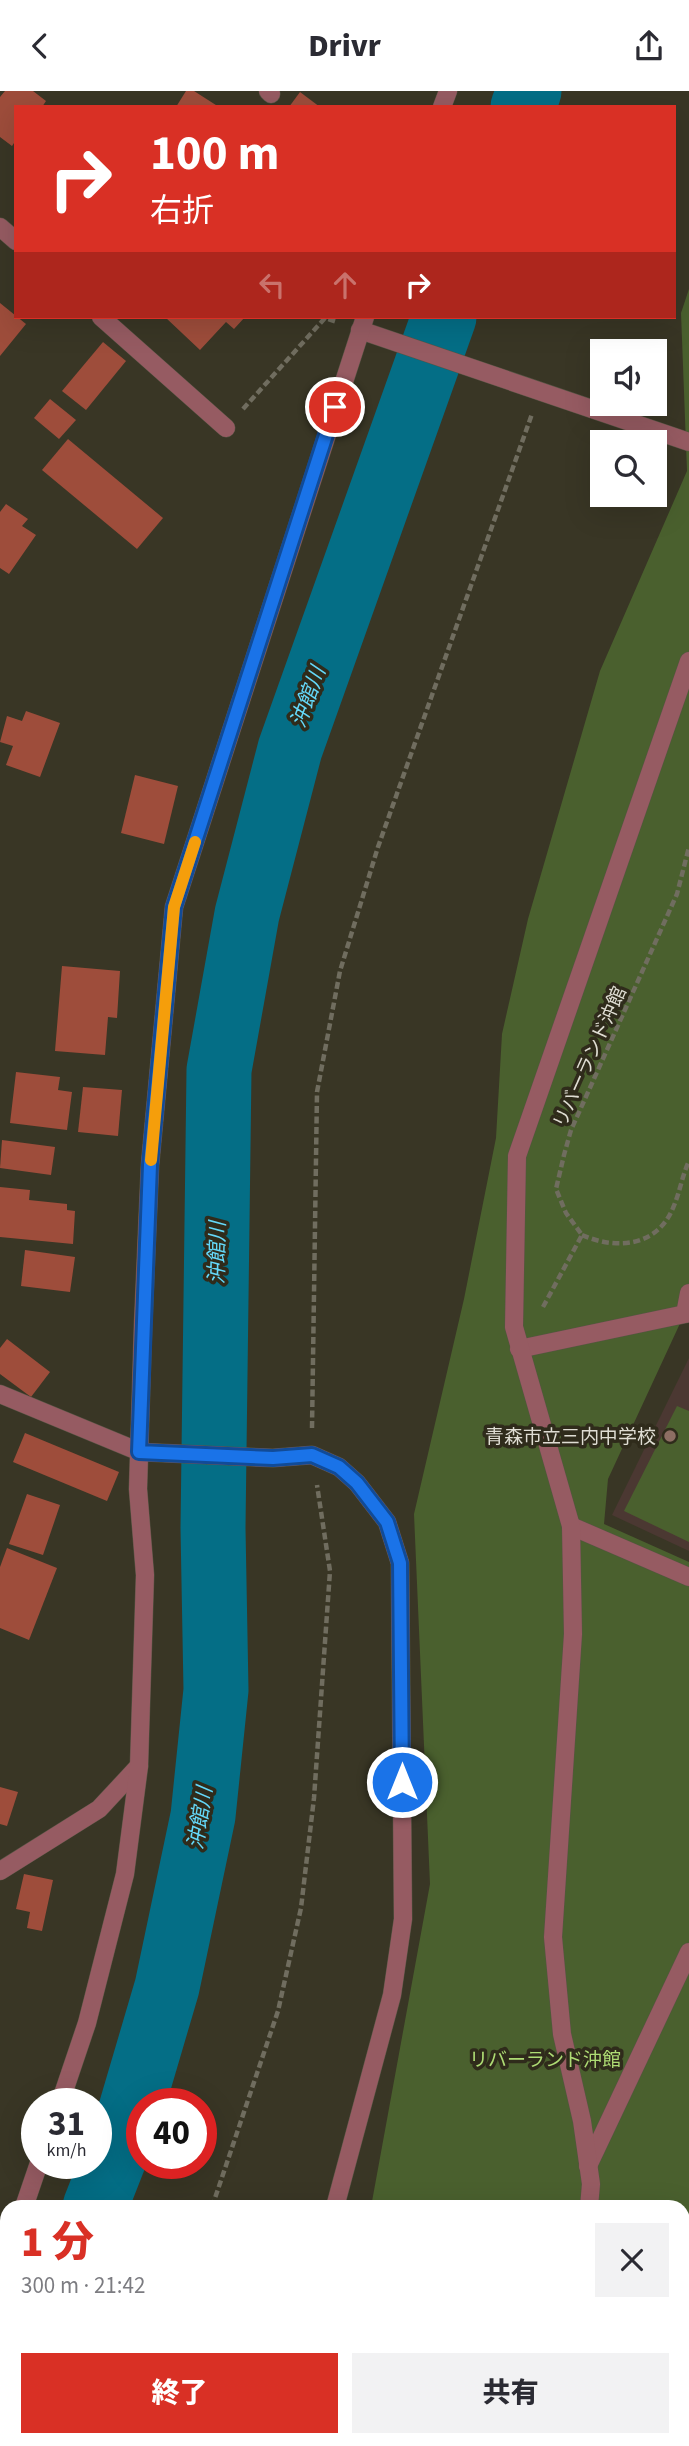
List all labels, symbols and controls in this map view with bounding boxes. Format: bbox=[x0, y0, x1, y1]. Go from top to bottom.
text: Drivr bbox=[308, 23, 381, 69]
icon: back bbox=[21, 27, 59, 65]
icon: share bbox=[630, 27, 668, 65]
text: 100 m bbox=[150, 119, 279, 189]
icon: right bbox=[35, 133, 126, 224]
text: 右折 bbox=[150, 188, 214, 234]
icon: left bbox=[253, 266, 291, 304]
icon: ahead bbox=[326, 266, 364, 304]
icon: right bbox=[399, 266, 437, 304]
map controls bbox=[590, 339, 667, 507]
button: sound bbox=[590, 339, 667, 416]
pin bbox=[305, 377, 365, 437]
icon: arrive bbox=[316, 388, 354, 426]
button: search bbox=[590, 430, 667, 507]
water label: 沖館川 bbox=[283, 660, 334, 732]
street label: リバーランド沖館 bbox=[547, 983, 634, 1133]
water label: 沖館川 bbox=[201, 1219, 233, 1285]
place label: 青森市立三内中学校 bbox=[485, 1424, 656, 1451]
marker: 青森市立三内中学校 bbox=[662, 1428, 678, 1444]
position arrow bbox=[365, 1745, 439, 1819]
water label: 沖館川 bbox=[180, 1783, 220, 1851]
park label: リバーランド沖館 bbox=[469, 2047, 621, 2074]
speed limit sign: 40 bbox=[126, 2088, 217, 2179]
text: 31 bbox=[48, 2099, 85, 2149]
text: km/h bbox=[47, 2138, 86, 2163]
text: 1 分 bbox=[21, 2213, 94, 2273]
button: close bbox=[595, 2223, 669, 2297]
text: 300 m · 21:42 bbox=[21, 2269, 145, 2302]
button: 終了 bbox=[21, 2353, 338, 2433]
button: 共有 bbox=[352, 2353, 669, 2433]

